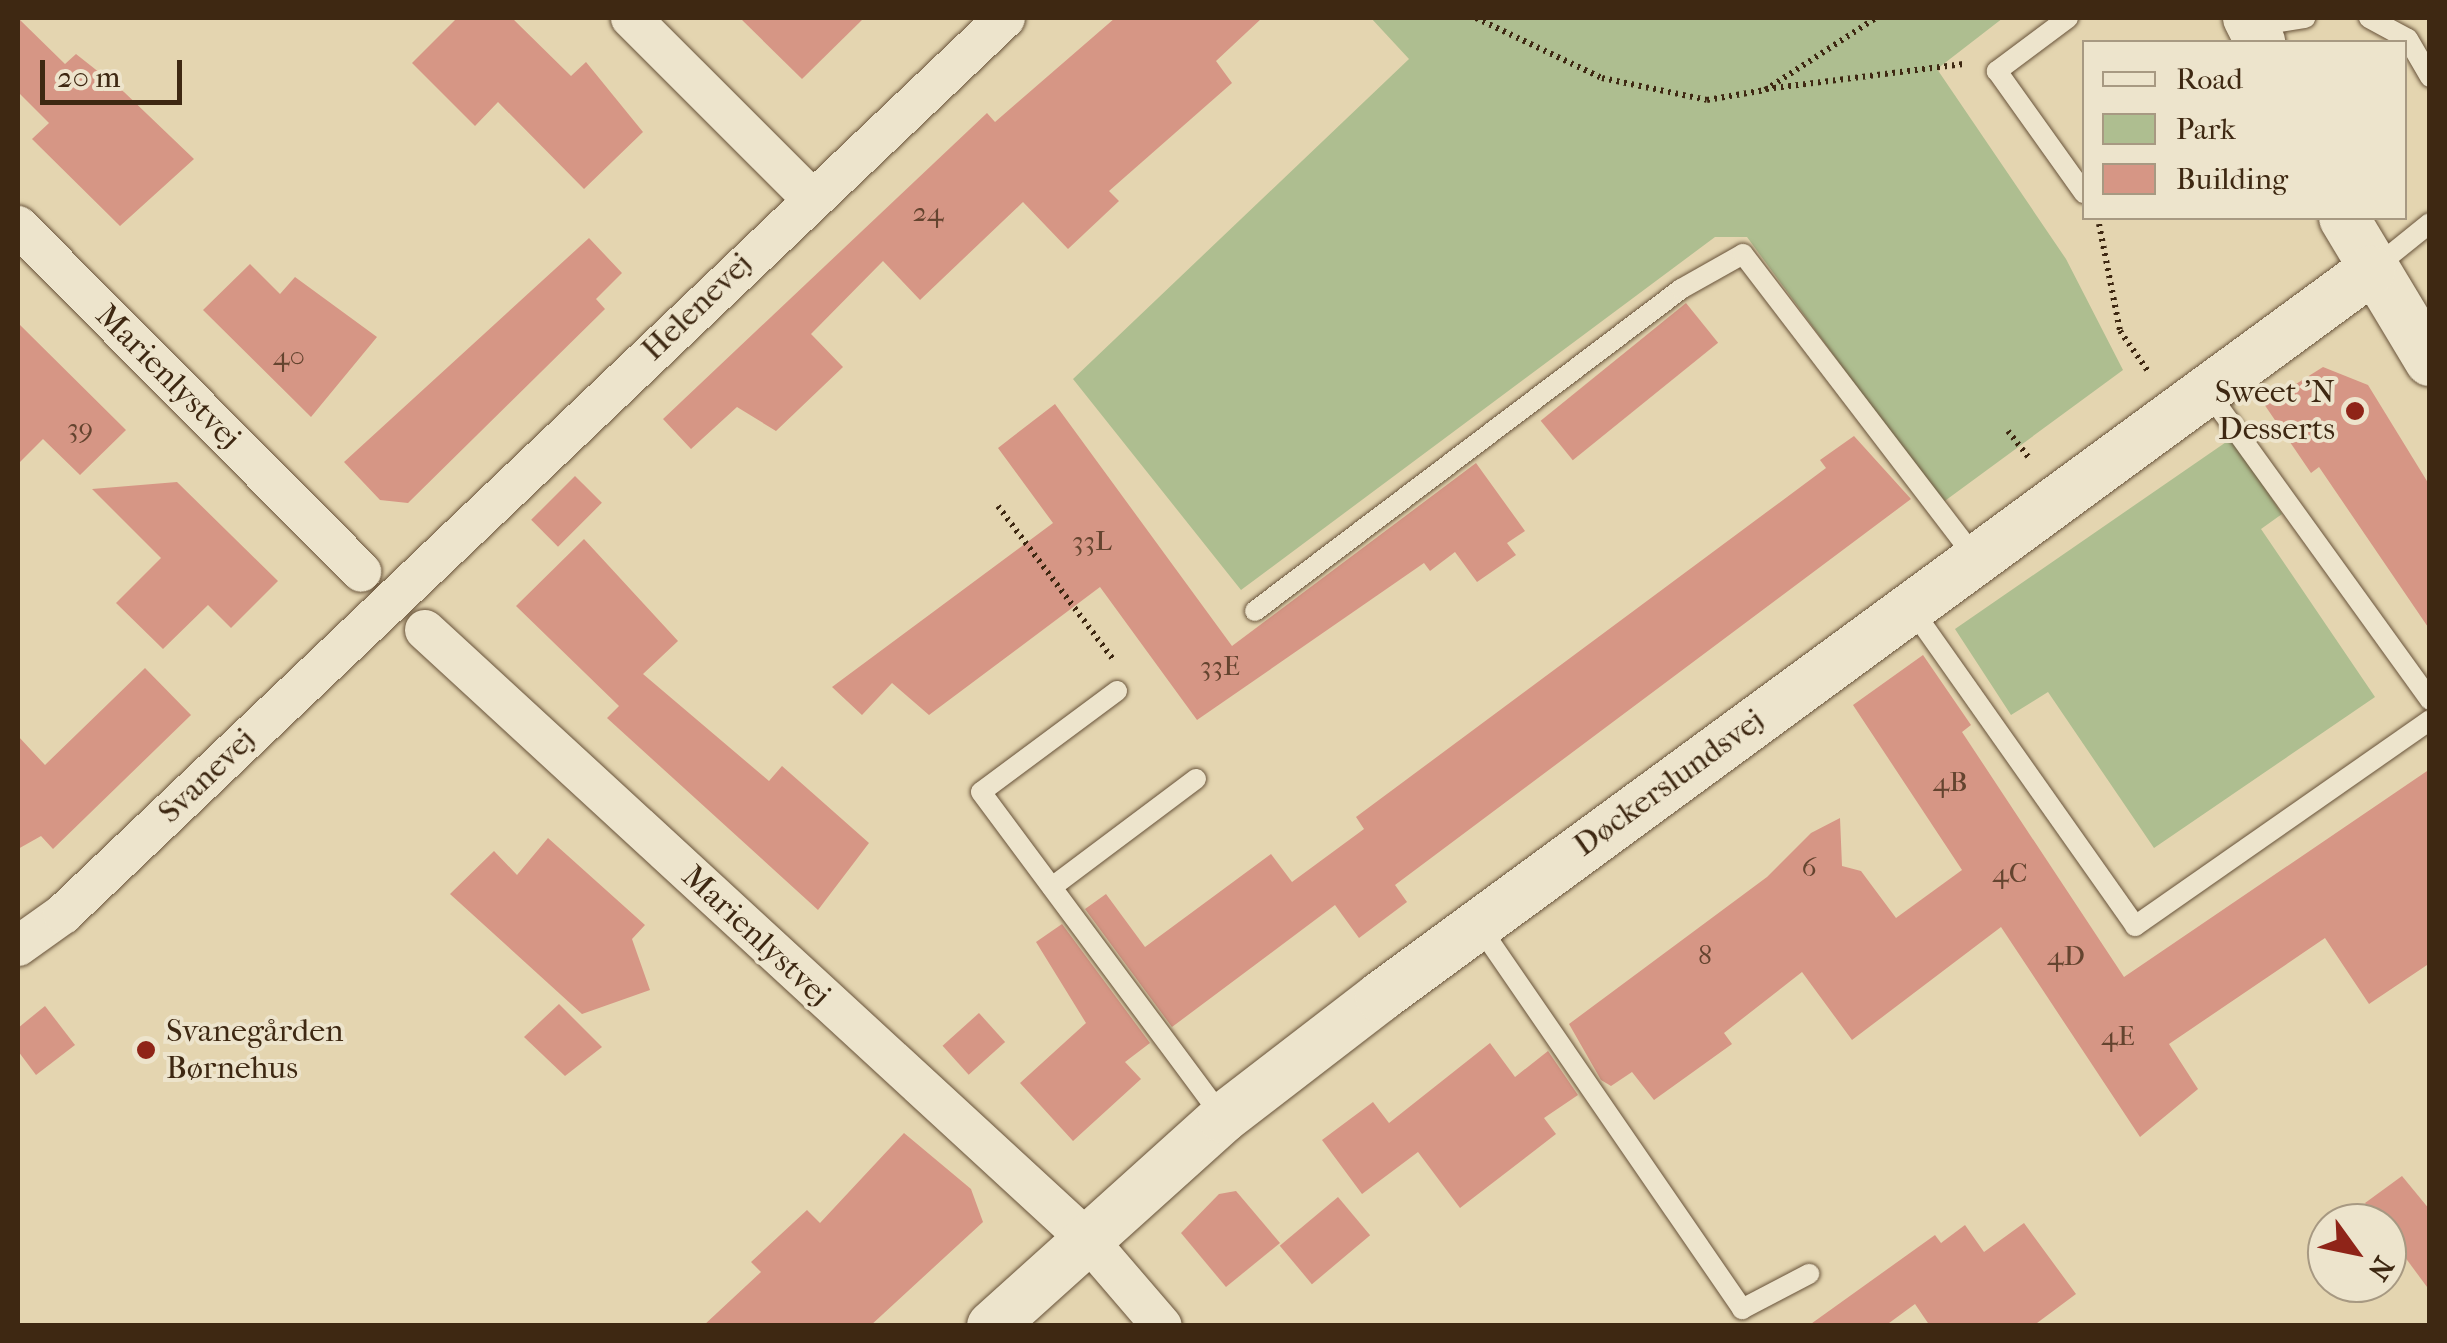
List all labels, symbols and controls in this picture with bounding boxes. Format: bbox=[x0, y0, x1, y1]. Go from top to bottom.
scale bar bbox=[45, 40, 188, 102]
legend bbox=[2082, 40, 2407, 220]
text: 20 m bbox=[57, 60, 120, 95]
text: Road bbox=[2176, 62, 2243, 97]
text: Park bbox=[2176, 112, 2236, 147]
text: Building bbox=[2176, 162, 2288, 197]
house number: 24 bbox=[913, 195, 943, 229]
street label: Helenevej bbox=[634, 245, 760, 369]
street label: Marienlystvej bbox=[88, 297, 248, 457]
house number: 40 bbox=[273, 339, 305, 373]
place label: Sweet 'N Desserts bbox=[2215, 374, 2335, 449]
marker: Sweet 'N Desserts bbox=[2344, 400, 2366, 422]
house number: 39 bbox=[67, 411, 93, 445]
house number: 33L bbox=[1072, 524, 1112, 558]
house number: 33E bbox=[1200, 649, 1240, 683]
street label: Døckerslundsvej bbox=[1566, 701, 1772, 865]
street label: Svanevej bbox=[151, 721, 263, 831]
house number: 4B bbox=[1933, 765, 1967, 799]
house number: 6 bbox=[1801, 850, 1817, 884]
house number: 4C bbox=[1992, 856, 2028, 890]
street label: Marienlystvej bbox=[674, 857, 838, 1015]
house number: 8 bbox=[1698, 938, 1712, 972]
house number: 4D bbox=[2047, 939, 2085, 973]
place label: Svanegården Børnehus bbox=[166, 1013, 344, 1088]
house number: 4E bbox=[2101, 1019, 2135, 1053]
marker: Svanegården Børnehus bbox=[135, 1039, 157, 1061]
north arrow bbox=[2307, 1203, 2407, 1303]
text: N bbox=[2361, 1251, 2401, 1286]

